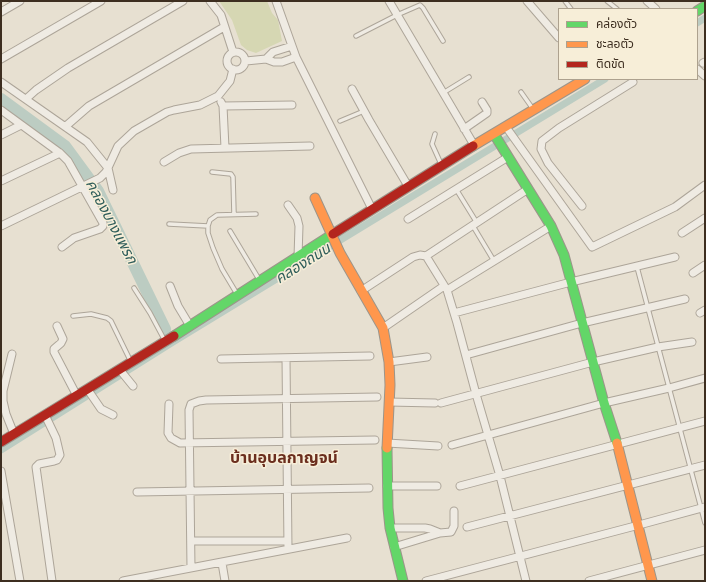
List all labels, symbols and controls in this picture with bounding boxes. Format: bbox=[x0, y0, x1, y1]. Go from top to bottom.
legend bbox=[558, 8, 698, 80]
text: คล่องตัว bbox=[596, 15, 637, 32]
text: ชะลอตัว bbox=[596, 35, 634, 52]
text: ติดขัด bbox=[596, 55, 625, 72]
water label: คลองบางแพรก bbox=[81, 177, 141, 267]
water label: คลองถนน bbox=[272, 240, 334, 288]
district label: บ้านอุบลกาญจน์ bbox=[230, 448, 338, 468]

